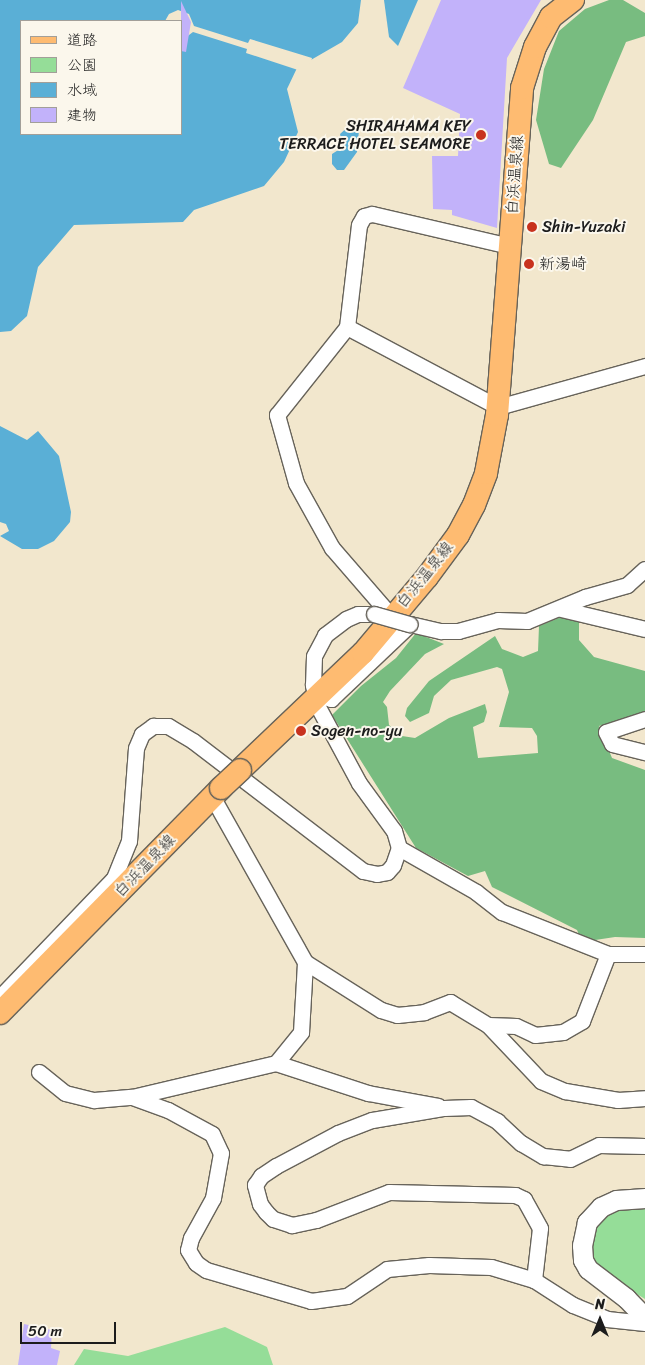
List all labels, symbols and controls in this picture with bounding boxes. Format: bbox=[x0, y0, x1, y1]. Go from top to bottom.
legend bbox=[20, 20, 182, 135]
text: 道路 bbox=[67, 27, 97, 53]
text: 公園 bbox=[67, 52, 97, 78]
text: 水域 bbox=[67, 77, 97, 103]
text: 建物 bbox=[67, 102, 97, 128]
place label: SHIRAHAMA KEY TERRACE HOTEL SEAMORE bbox=[278, 116, 471, 154]
marker: SHIRAHAMA KEY TERRACE HOTEL SEAMORE bbox=[475, 129, 487, 141]
street label: 白浜温泉線 bbox=[503, 134, 527, 216]
place label: Shin-Yuzaki bbox=[542, 217, 625, 237]
marker: Shin-Yuzaki bbox=[526, 221, 538, 233]
place label: 新湯崎 bbox=[539, 254, 587, 274]
marker: 新湯崎 bbox=[523, 258, 535, 270]
street label: 白浜温泉線 bbox=[392, 538, 458, 612]
place label: Sogen-no-yu bbox=[311, 721, 402, 741]
marker: Sogen-no-yu bbox=[295, 725, 307, 737]
street label: 白浜温泉線 bbox=[110, 831, 180, 901]
text: N bbox=[595, 1292, 605, 1317]
north arrow bbox=[575, 1295, 625, 1345]
scale bar bbox=[22, 1312, 119, 1344]
text: 50 m bbox=[28, 1318, 62, 1344]

